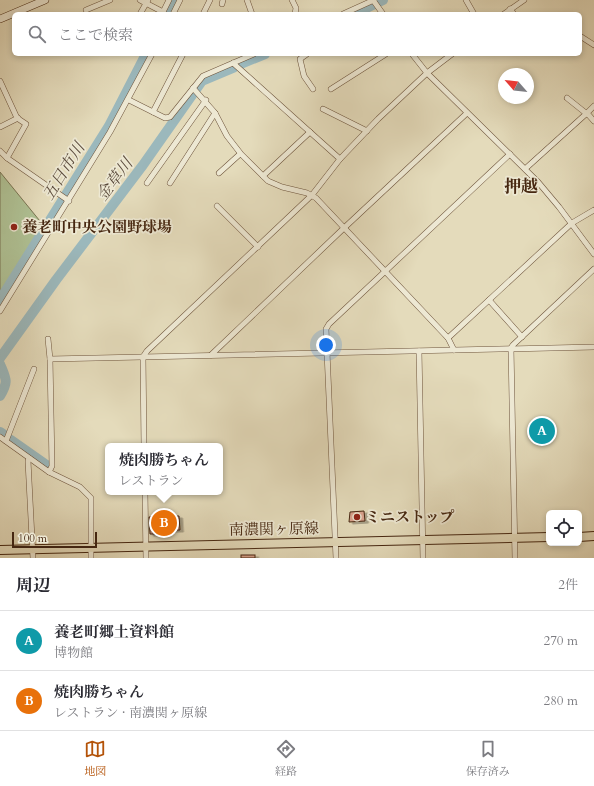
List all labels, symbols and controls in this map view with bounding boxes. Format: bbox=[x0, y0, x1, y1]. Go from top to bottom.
search box bbox=[12, 12, 582, 56]
icon: search bbox=[26, 23, 48, 45]
text: ここで検索 bbox=[58, 25, 133, 45]
north arrow bbox=[498, 68, 534, 104]
water label: 五日市川 bbox=[38, 137, 91, 205]
water label: 金草川 bbox=[92, 152, 139, 205]
district label: 押越 bbox=[504, 175, 538, 198]
place label: 養老町中央公園野球場 bbox=[22, 217, 172, 237]
marker: 養老町中央公園野球場 bbox=[9, 222, 19, 232]
your location bbox=[316, 335, 336, 355]
pin: A bbox=[529, 416, 555, 446]
popup bbox=[105, 443, 223, 495]
text: 焼肉勝ちゃん bbox=[119, 450, 209, 470]
text: レストラン bbox=[119, 472, 184, 490]
place label: ミニストップ bbox=[365, 507, 455, 527]
pin: B bbox=[151, 508, 177, 538]
map controls bbox=[546, 510, 582, 546]
button: locate bbox=[546, 510, 582, 546]
marker: ミニストップ bbox=[352, 512, 362, 522]
street label: 南濃関ヶ原線 bbox=[229, 518, 319, 540]
scale bar bbox=[12, 530, 97, 549]
text: 100 m bbox=[18, 531, 47, 546]
text: 周辺 bbox=[16, 574, 50, 597]
text: 2件 bbox=[558, 576, 578, 594]
text: 養老町郷土資料館 bbox=[54, 622, 174, 642]
text: A bbox=[24, 632, 34, 650]
text: 270 m bbox=[544, 632, 578, 650]
text: 博物館 bbox=[54, 644, 93, 662]
text: 焼肉勝ちゃん bbox=[54, 682, 144, 702]
text: B bbox=[24, 692, 34, 710]
text: 280 m bbox=[544, 692, 578, 710]
text: レストラン · 南濃関ヶ原線 bbox=[54, 704, 207, 722]
tab: 地図 bbox=[84, 738, 106, 779]
tab: 経路 bbox=[275, 738, 297, 779]
tab: 保存済み bbox=[466, 738, 510, 779]

